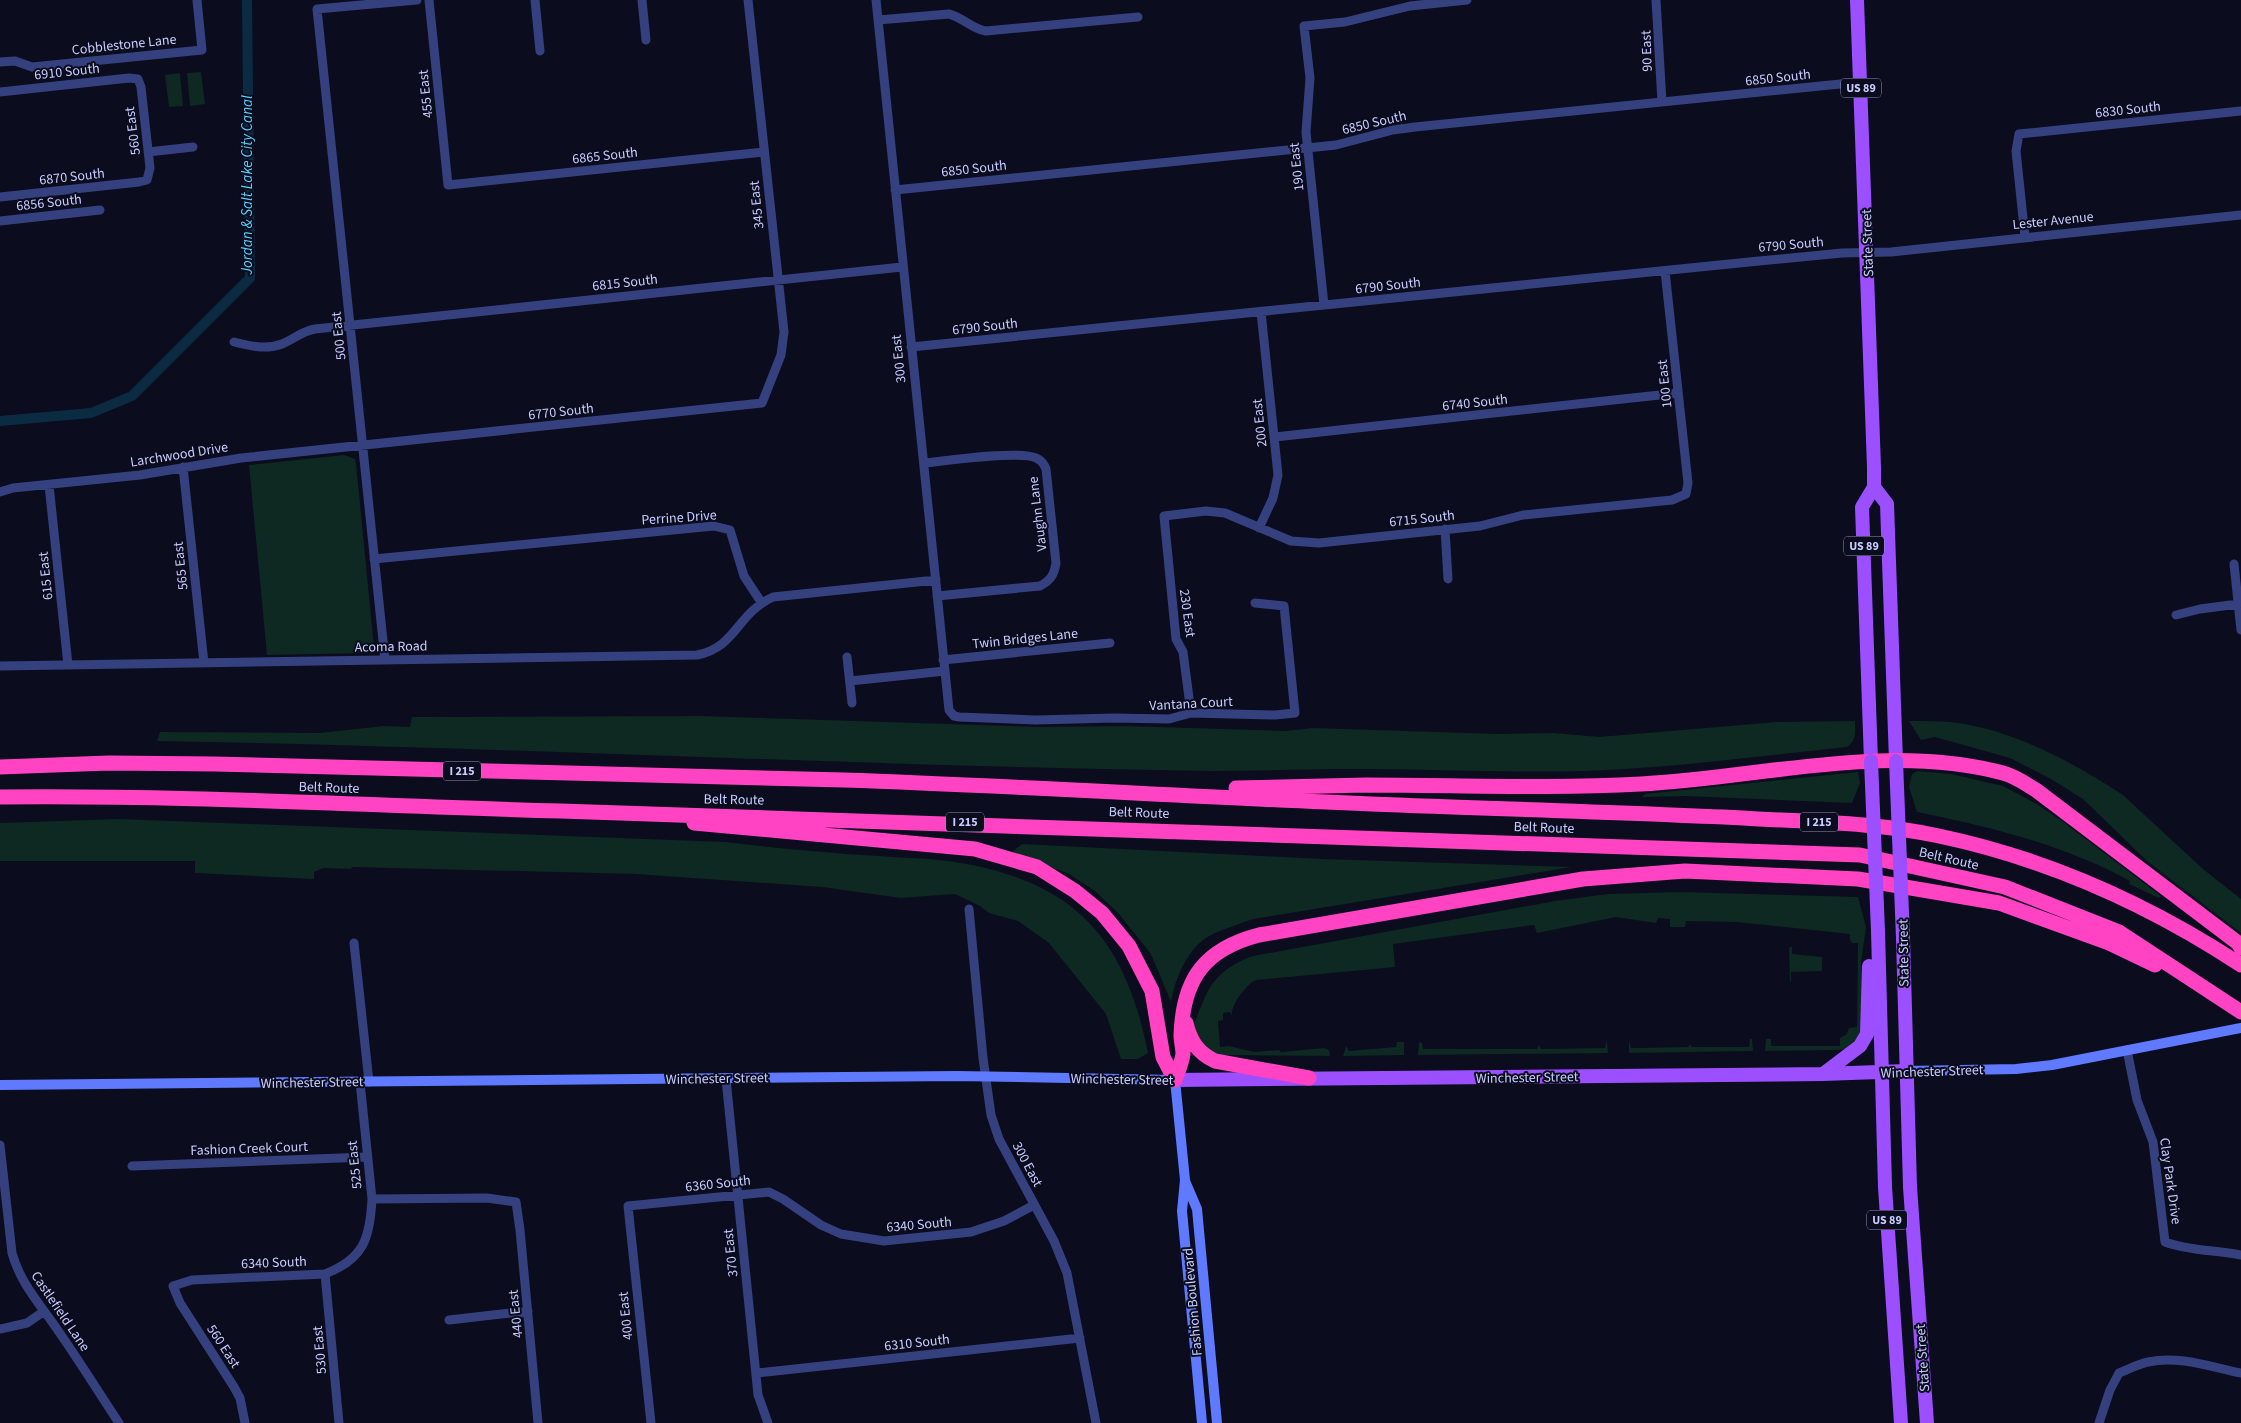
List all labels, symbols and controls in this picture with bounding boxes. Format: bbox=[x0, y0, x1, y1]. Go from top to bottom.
street label: Cobblestone Lane bbox=[71, 30, 177, 60]
street label: 90 East bbox=[1636, 30, 1658, 72]
street label: 6910 South bbox=[33, 59, 101, 85]
street label: 6850 South bbox=[1744, 65, 1812, 91]
street label: 455 East bbox=[413, 69, 438, 119]
road number: US 89 bbox=[1841, 78, 1881, 98]
water label: Jordan & Salt Lake City Canal bbox=[237, 95, 258, 276]
street label: 6830 South bbox=[2094, 97, 2162, 123]
street label: 560 East bbox=[120, 105, 146, 156]
street label: 6850 South bbox=[1340, 106, 1408, 140]
street label: 190 East bbox=[1284, 142, 1309, 192]
street label: 6865 South bbox=[571, 143, 639, 169]
street label: 6850 South bbox=[940, 156, 1008, 182]
street label: 6870 South bbox=[38, 164, 106, 190]
street label: 345 East bbox=[744, 180, 769, 230]
street label: 6856 South bbox=[15, 190, 83, 216]
street label: Lester Avenue bbox=[2012, 207, 2095, 235]
street label: State Street bbox=[1857, 208, 1879, 277]
street label: 6790 South bbox=[1758, 232, 1825, 258]
street label: 6815 South bbox=[591, 270, 659, 296]
street label: 6790 South bbox=[1354, 273, 1422, 299]
street label: 500 East bbox=[326, 311, 351, 361]
street label: 6790 South bbox=[951, 314, 1019, 340]
street label: 300 East bbox=[886, 334, 911, 384]
street label: 100 East bbox=[1652, 359, 1677, 409]
street label: 6740 South bbox=[1441, 390, 1509, 416]
street label: 200 East bbox=[1247, 398, 1272, 448]
street label: 6770 South bbox=[527, 399, 595, 425]
street label: Larchwood Drive bbox=[129, 437, 230, 473]
street label: Vaughn Lane bbox=[1023, 475, 1052, 552]
street label: Perrine Drive bbox=[641, 505, 717, 531]
street label: 6715 South bbox=[1388, 506, 1456, 532]
road number: US 89 bbox=[1844, 536, 1884, 556]
street label: 565 East bbox=[168, 541, 193, 591]
street label: 615 East bbox=[33, 551, 58, 601]
street label: 230 East bbox=[1174, 588, 1200, 639]
street label: Twin Bridges Lane bbox=[971, 623, 1079, 654]
street label: Acoma Road bbox=[354, 636, 428, 658]
street label: Vantana Court bbox=[1149, 692, 1233, 716]
road number: I 215 bbox=[443, 761, 481, 780]
street label: Belt Route bbox=[298, 777, 360, 799]
street label: Belt Route bbox=[703, 789, 765, 811]
street label: Belt Route bbox=[1108, 802, 1170, 824]
road number: I 215 bbox=[946, 812, 984, 832]
road number: I 215 bbox=[1800, 812, 1838, 832]
street label: Belt Route bbox=[1513, 817, 1575, 839]
street label: Belt Route bbox=[1917, 842, 1981, 876]
street label: State Street bbox=[1893, 919, 1915, 987]
street label: Winchester Street bbox=[1880, 1060, 1984, 1084]
street label: Winchester Street bbox=[1475, 1067, 1579, 1089]
street label: Winchester Street bbox=[665, 1068, 769, 1090]
street label: Winchester Street bbox=[1070, 1069, 1174, 1091]
street label: Winchester Street bbox=[260, 1072, 364, 1094]
street label: Fashion Creek Court bbox=[190, 1137, 308, 1161]
street label: Clay Park Drive bbox=[2154, 1137, 2186, 1226]
street label: 300 East bbox=[1007, 1138, 1047, 1191]
street label: 525 East bbox=[342, 1140, 367, 1190]
street label: 6360 South bbox=[684, 1171, 752, 1197]
road number: US 89 bbox=[1867, 1210, 1907, 1230]
street label: 6340 South bbox=[886, 1212, 953, 1238]
street label: 370 East bbox=[718, 1228, 743, 1278]
street label: Fashion Boulevard bbox=[1178, 1247, 1208, 1357]
street label: 6340 South bbox=[241, 1252, 307, 1274]
street label: Castlefield Lane bbox=[26, 1267, 94, 1356]
street label: 440 East bbox=[503, 1289, 528, 1339]
street label: 400 East bbox=[613, 1291, 638, 1341]
street label: 560 East bbox=[202, 1321, 245, 1373]
street label: State Street bbox=[1911, 1323, 1935, 1392]
street label: 530 East bbox=[308, 1325, 332, 1375]
street label: 6310 South bbox=[883, 1330, 951, 1356]

